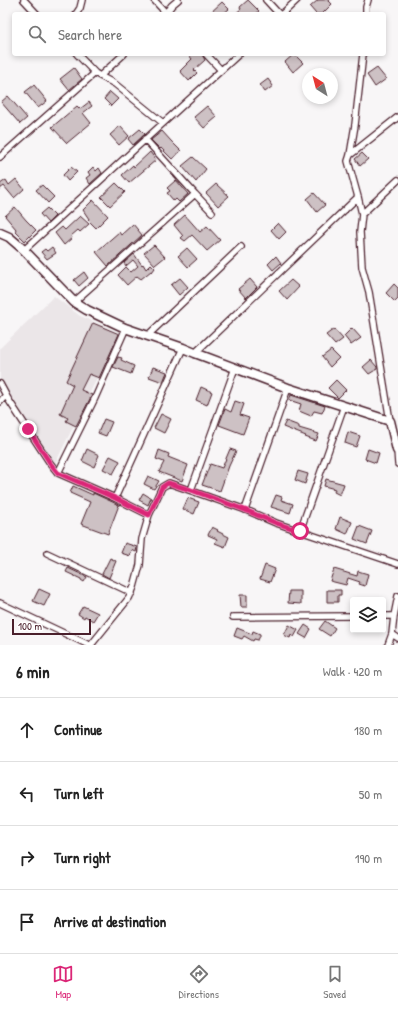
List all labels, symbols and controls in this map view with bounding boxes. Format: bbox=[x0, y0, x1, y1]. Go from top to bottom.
search box bbox=[12, 12, 386, 56]
icon: search bbox=[26, 23, 48, 45]
text: Search here bbox=[58, 24, 122, 45]
north arrow bbox=[302, 68, 338, 104]
route end bbox=[19, 420, 37, 438]
route start bbox=[291, 522, 309, 540]
map controls bbox=[350, 597, 386, 633]
button: layers bbox=[350, 597, 386, 633]
scale bar bbox=[12, 617, 91, 636]
text: 100 m bbox=[18, 619, 42, 633]
text: 6 min bbox=[16, 660, 50, 683]
text: Walk · 420 m bbox=[323, 662, 382, 680]
icon: ahead bbox=[16, 719, 38, 741]
text: Continue bbox=[54, 719, 102, 740]
text: 180 m bbox=[354, 721, 382, 739]
icon: left bbox=[16, 783, 38, 805]
text: Turn left bbox=[54, 783, 104, 804]
text: 50 m bbox=[359, 785, 382, 803]
icon: right bbox=[16, 847, 38, 869]
text: Turn right bbox=[54, 847, 110, 868]
text: 190 m bbox=[355, 849, 382, 867]
icon: arrive bbox=[16, 911, 38, 933]
text: Arrive at destination bbox=[54, 911, 166, 932]
tab: Map bbox=[52, 963, 74, 1001]
tab: Directions bbox=[179, 963, 219, 1001]
tab: Saved bbox=[323, 963, 346, 1001]

